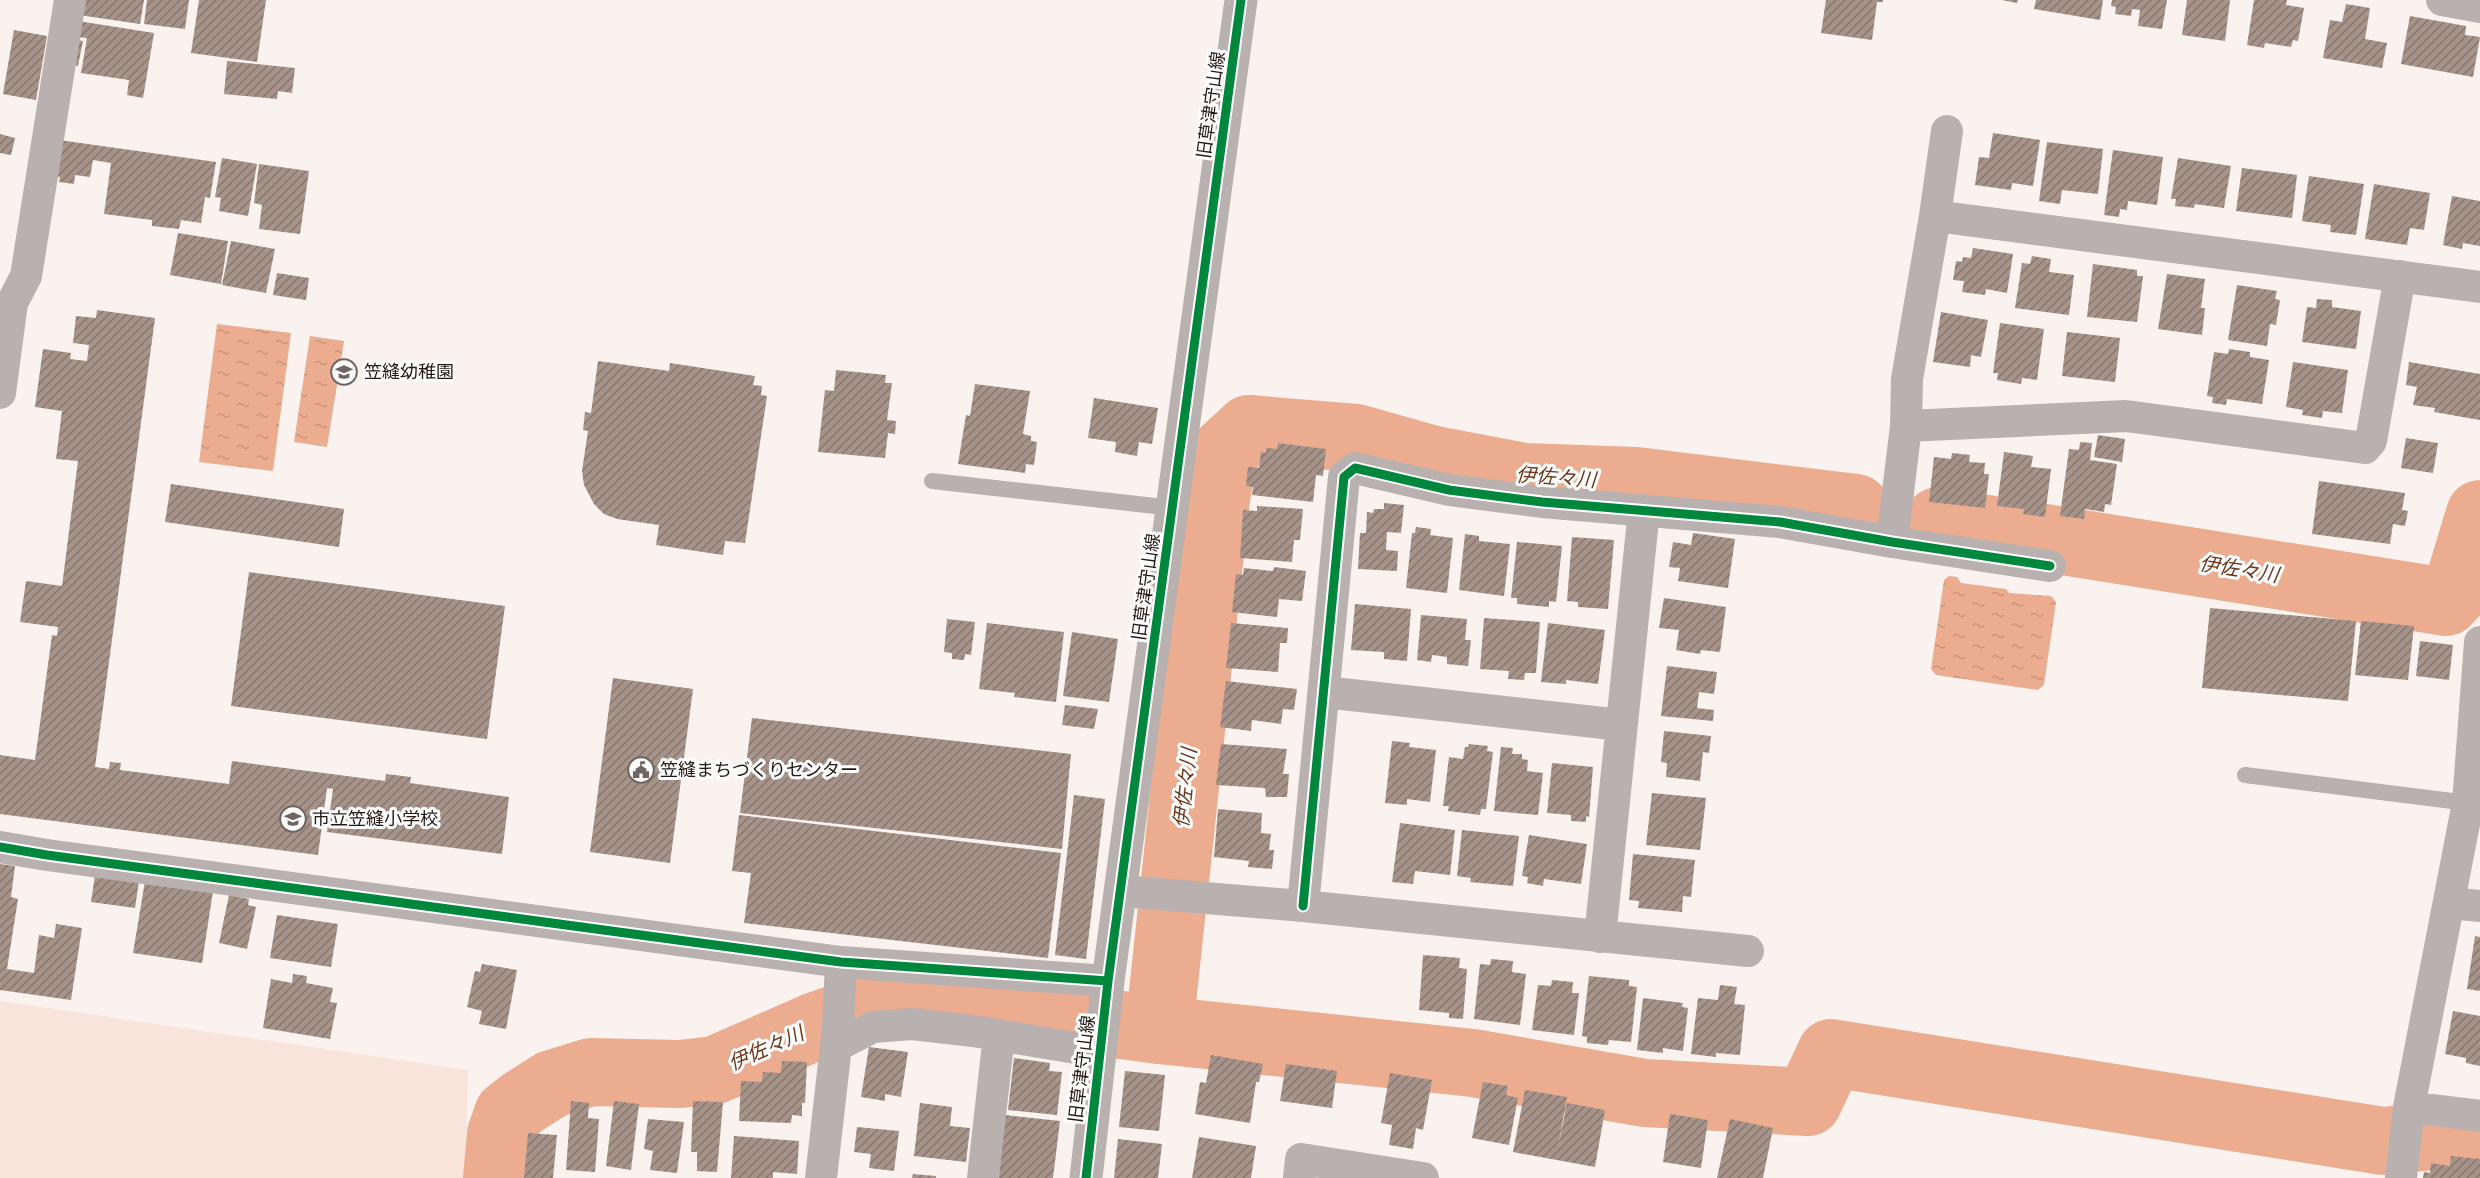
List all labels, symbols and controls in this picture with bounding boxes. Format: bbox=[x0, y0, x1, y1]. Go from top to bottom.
street label: 旧草津守山線 bbox=[1193, 50, 1229, 160]
school or university icon: 笠縫幼稚園 bbox=[329, 357, 359, 387]
place label: 笠縫幼稚園 bbox=[364, 361, 454, 383]
water label: 伊佐々川 bbox=[1515, 462, 1599, 492]
street label: 旧草津守山線 bbox=[1128, 532, 1164, 642]
water label: 伊佐々川 bbox=[2198, 551, 2282, 587]
water label: 伊佐々川 bbox=[1169, 745, 1201, 829]
public building icon: 笠縫まちづくりセンター bbox=[626, 755, 656, 785]
place label: 笠縫まちづくりセンター bbox=[660, 759, 858, 781]
school or university icon: 市立笠縫小学校 bbox=[278, 804, 308, 834]
place label: 市立笠縫小学校 bbox=[312, 808, 438, 830]
street label: 旧草津守山線 bbox=[1065, 1014, 1099, 1124]
water label: 伊佐々川 bbox=[725, 1020, 809, 1075]

